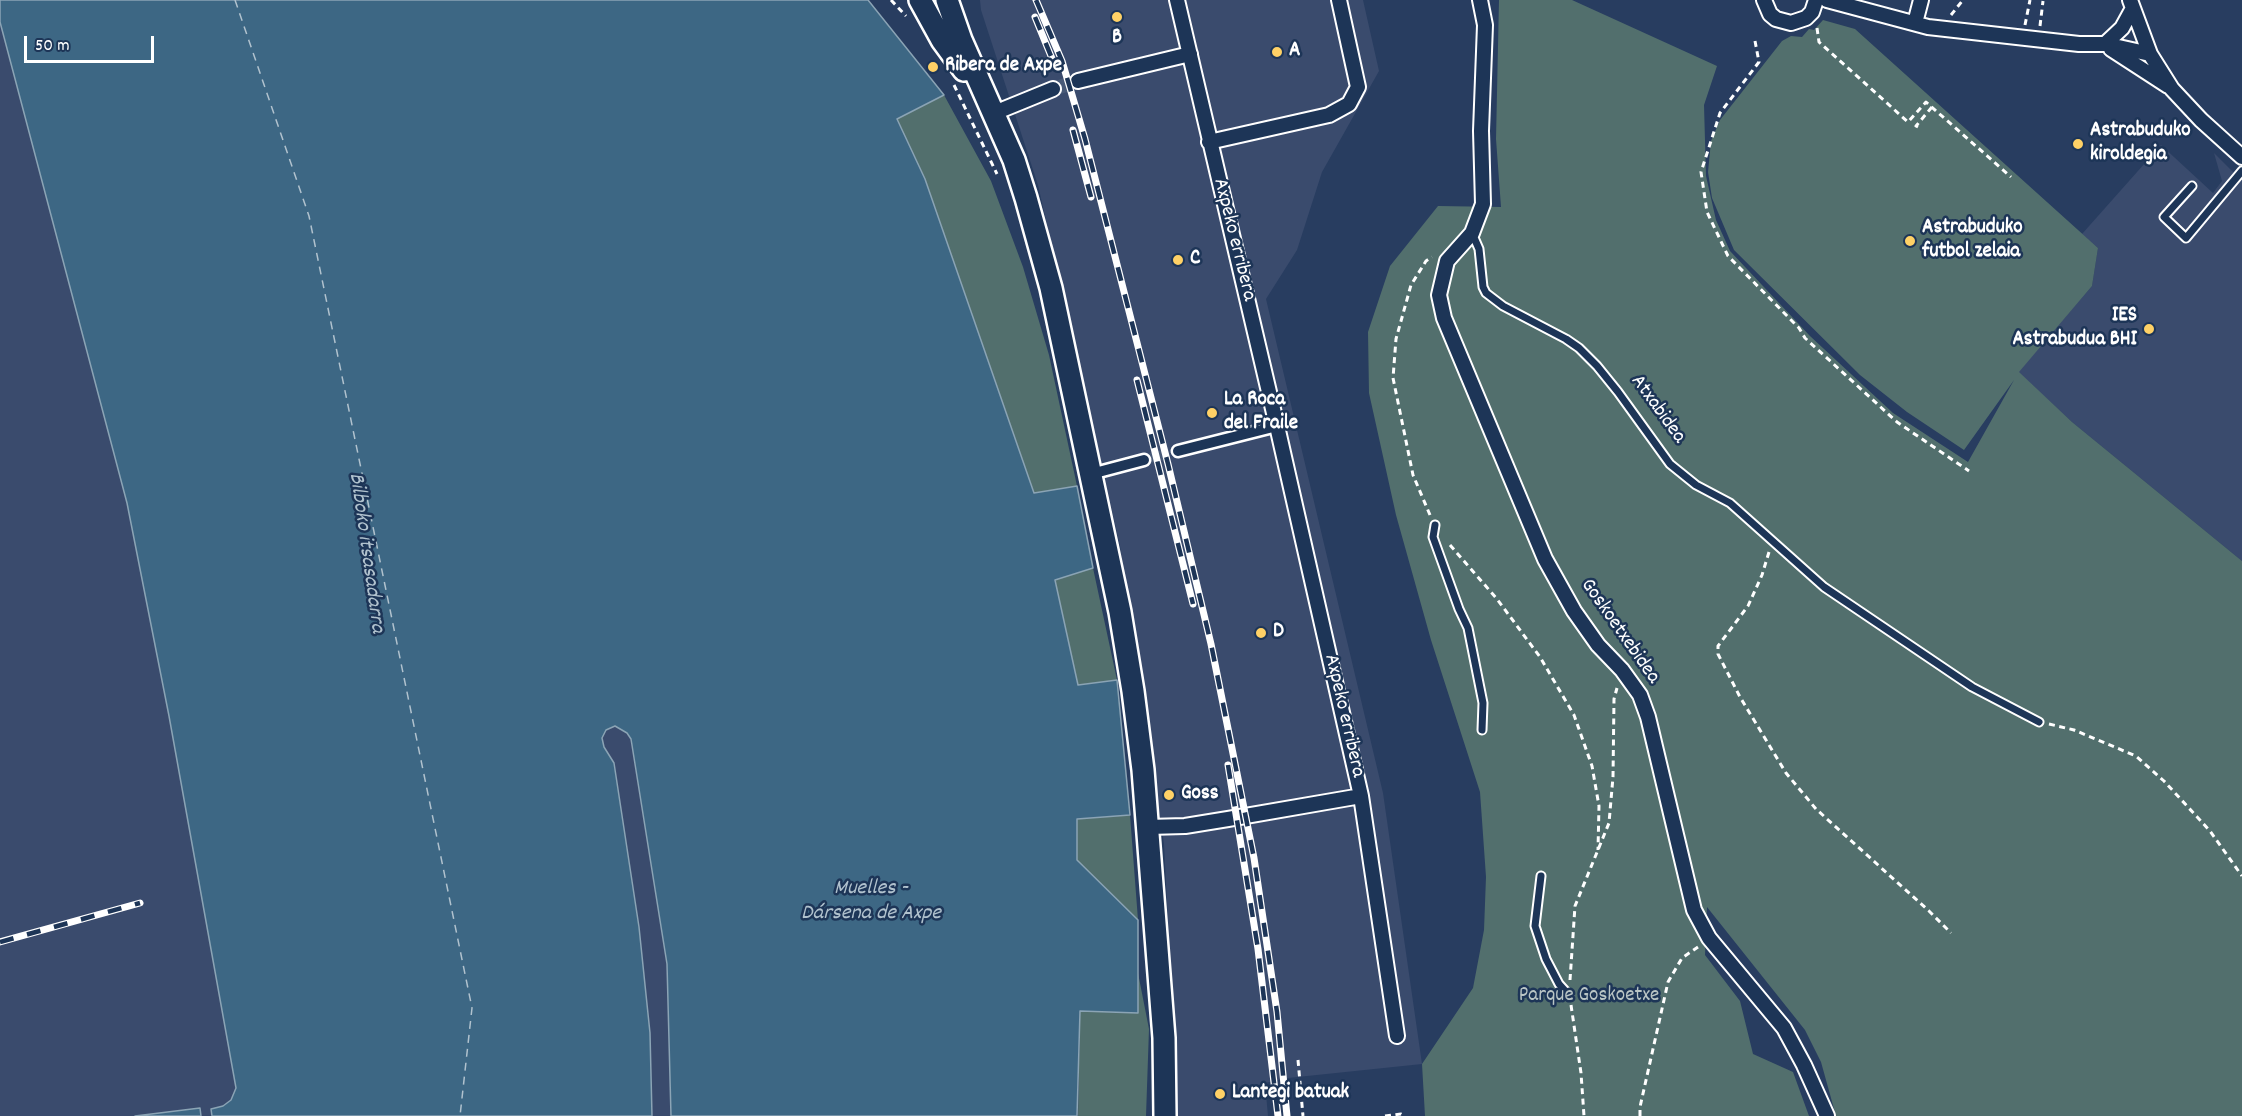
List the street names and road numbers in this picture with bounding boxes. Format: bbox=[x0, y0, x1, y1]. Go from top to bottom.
street label: Axpeko erribera bbox=[1206, 176, 1260, 304]
street label: Atxabidea bbox=[1624, 371, 1690, 449]
street label: Goskoetxebidea bbox=[1574, 575, 1664, 689]
street label: Axpeko erribera bbox=[1317, 652, 1369, 780]

